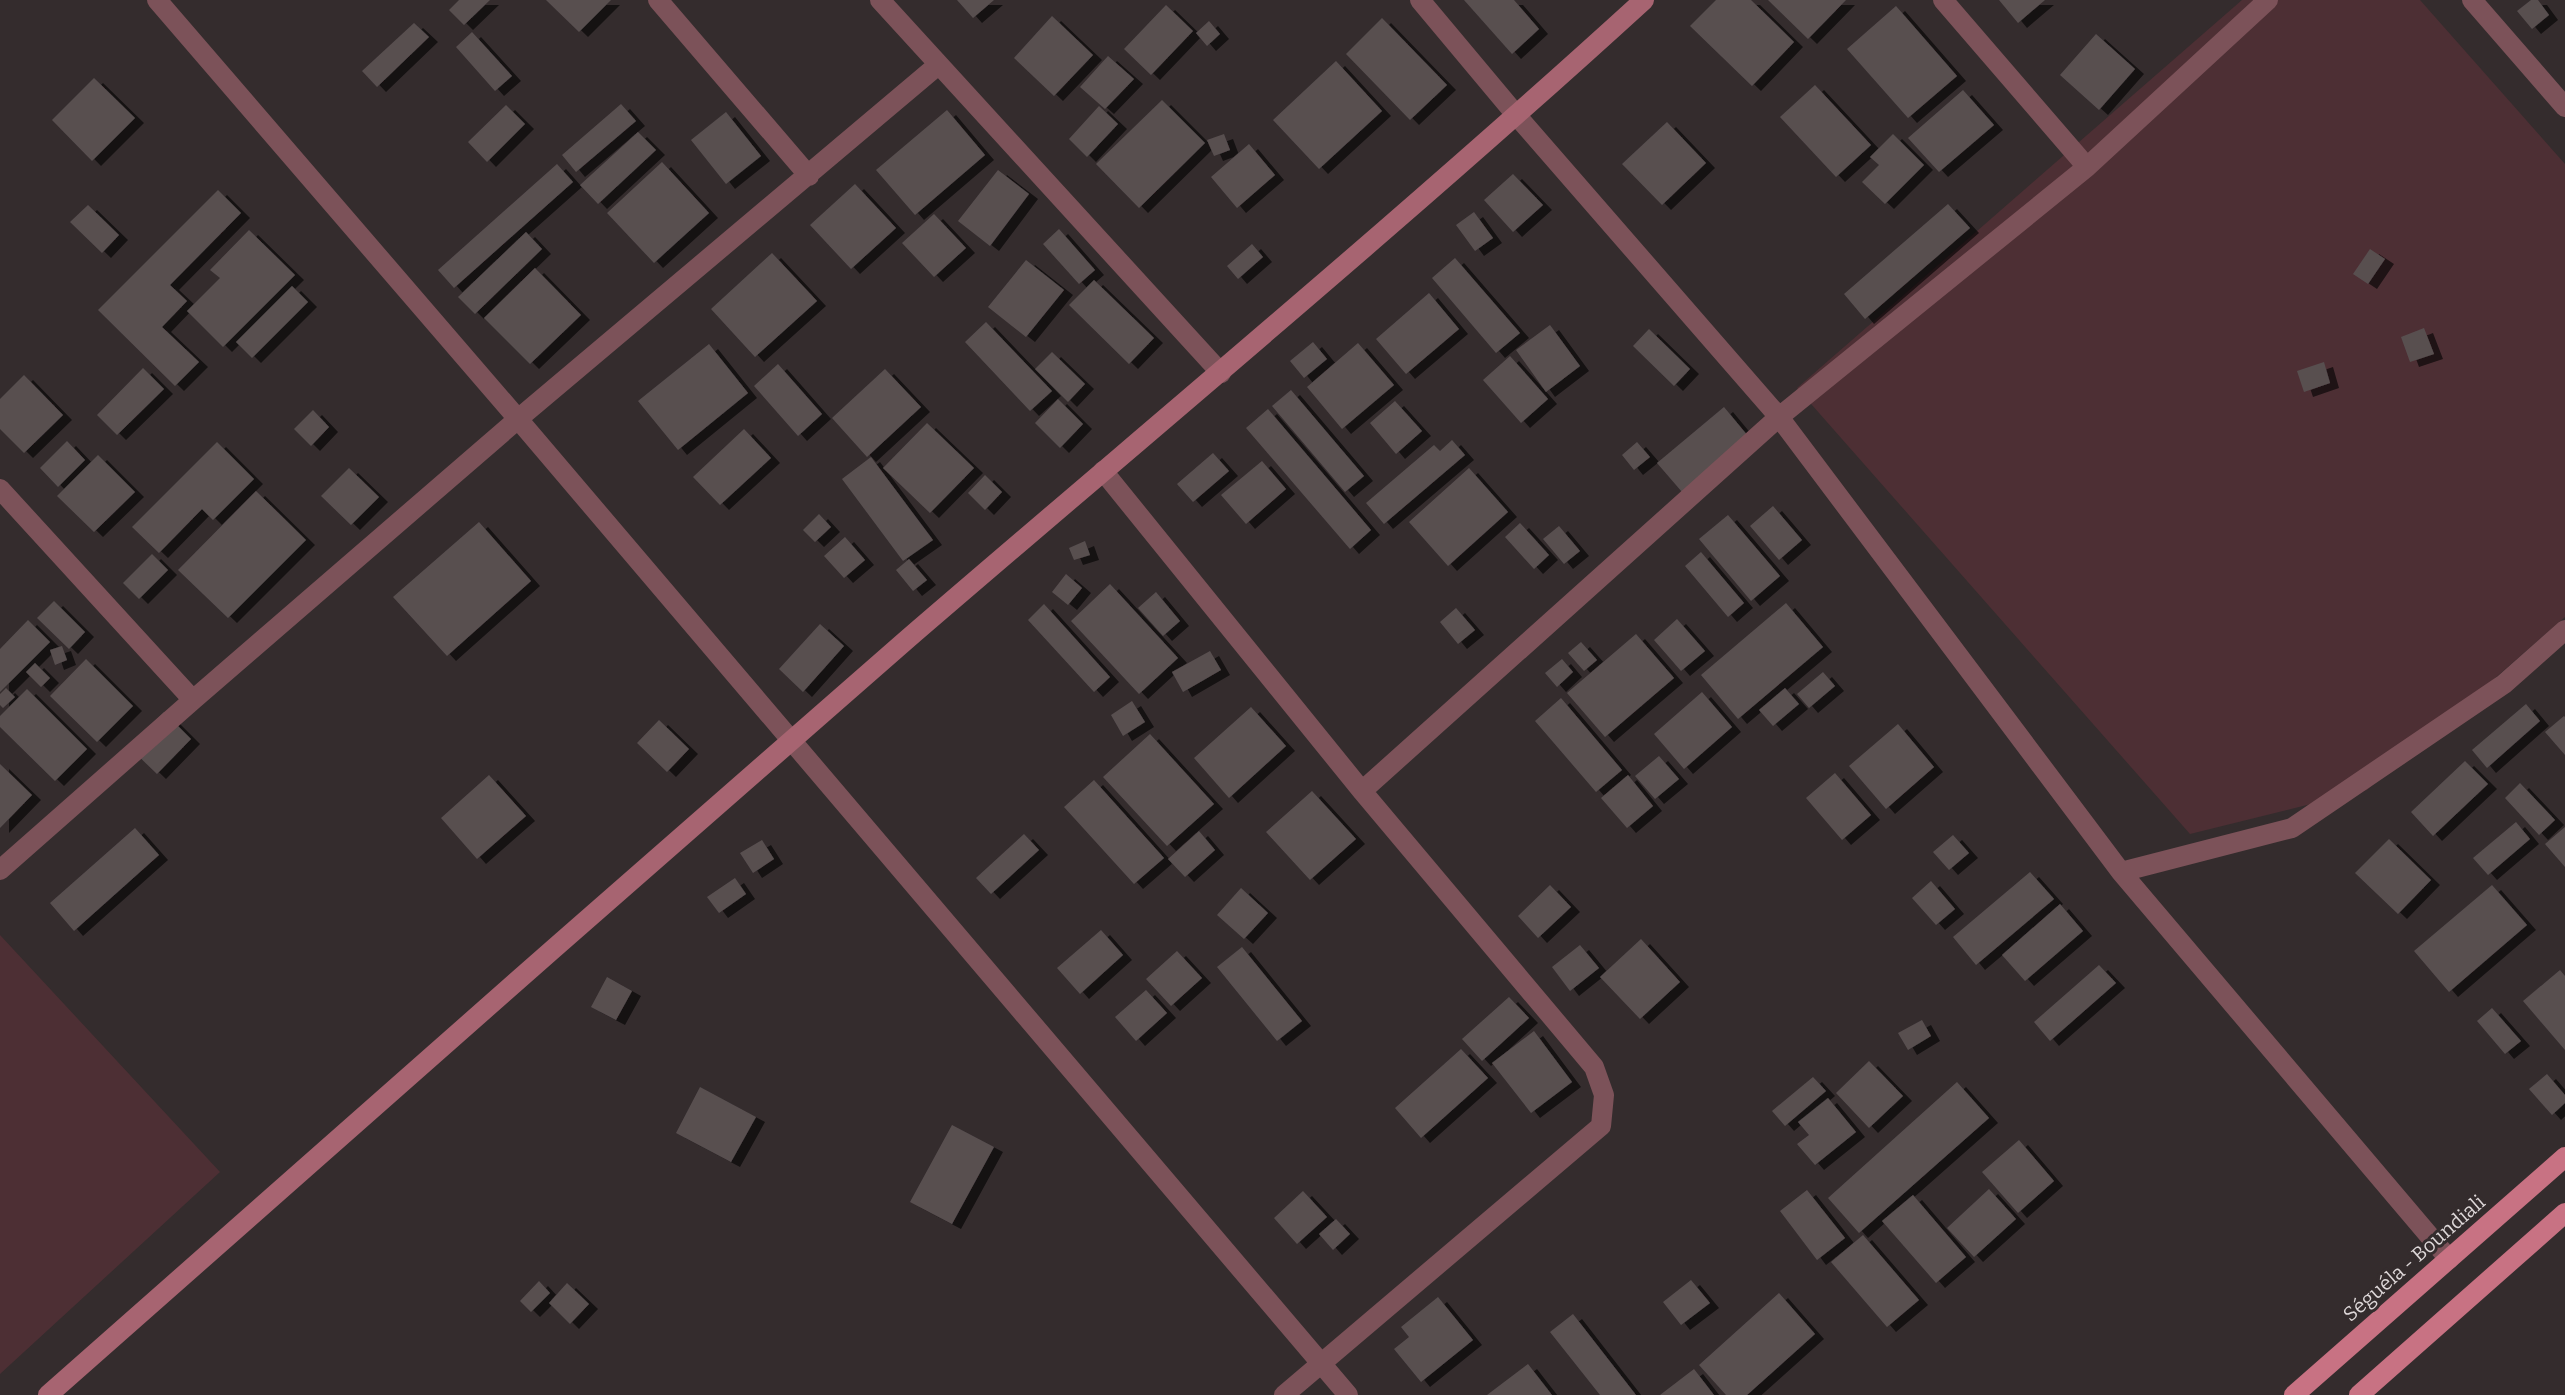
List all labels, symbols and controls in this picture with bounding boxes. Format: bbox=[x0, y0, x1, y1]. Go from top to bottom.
street label: Séguéla - Boundiali bbox=[2338, 1190, 2490, 1326]

